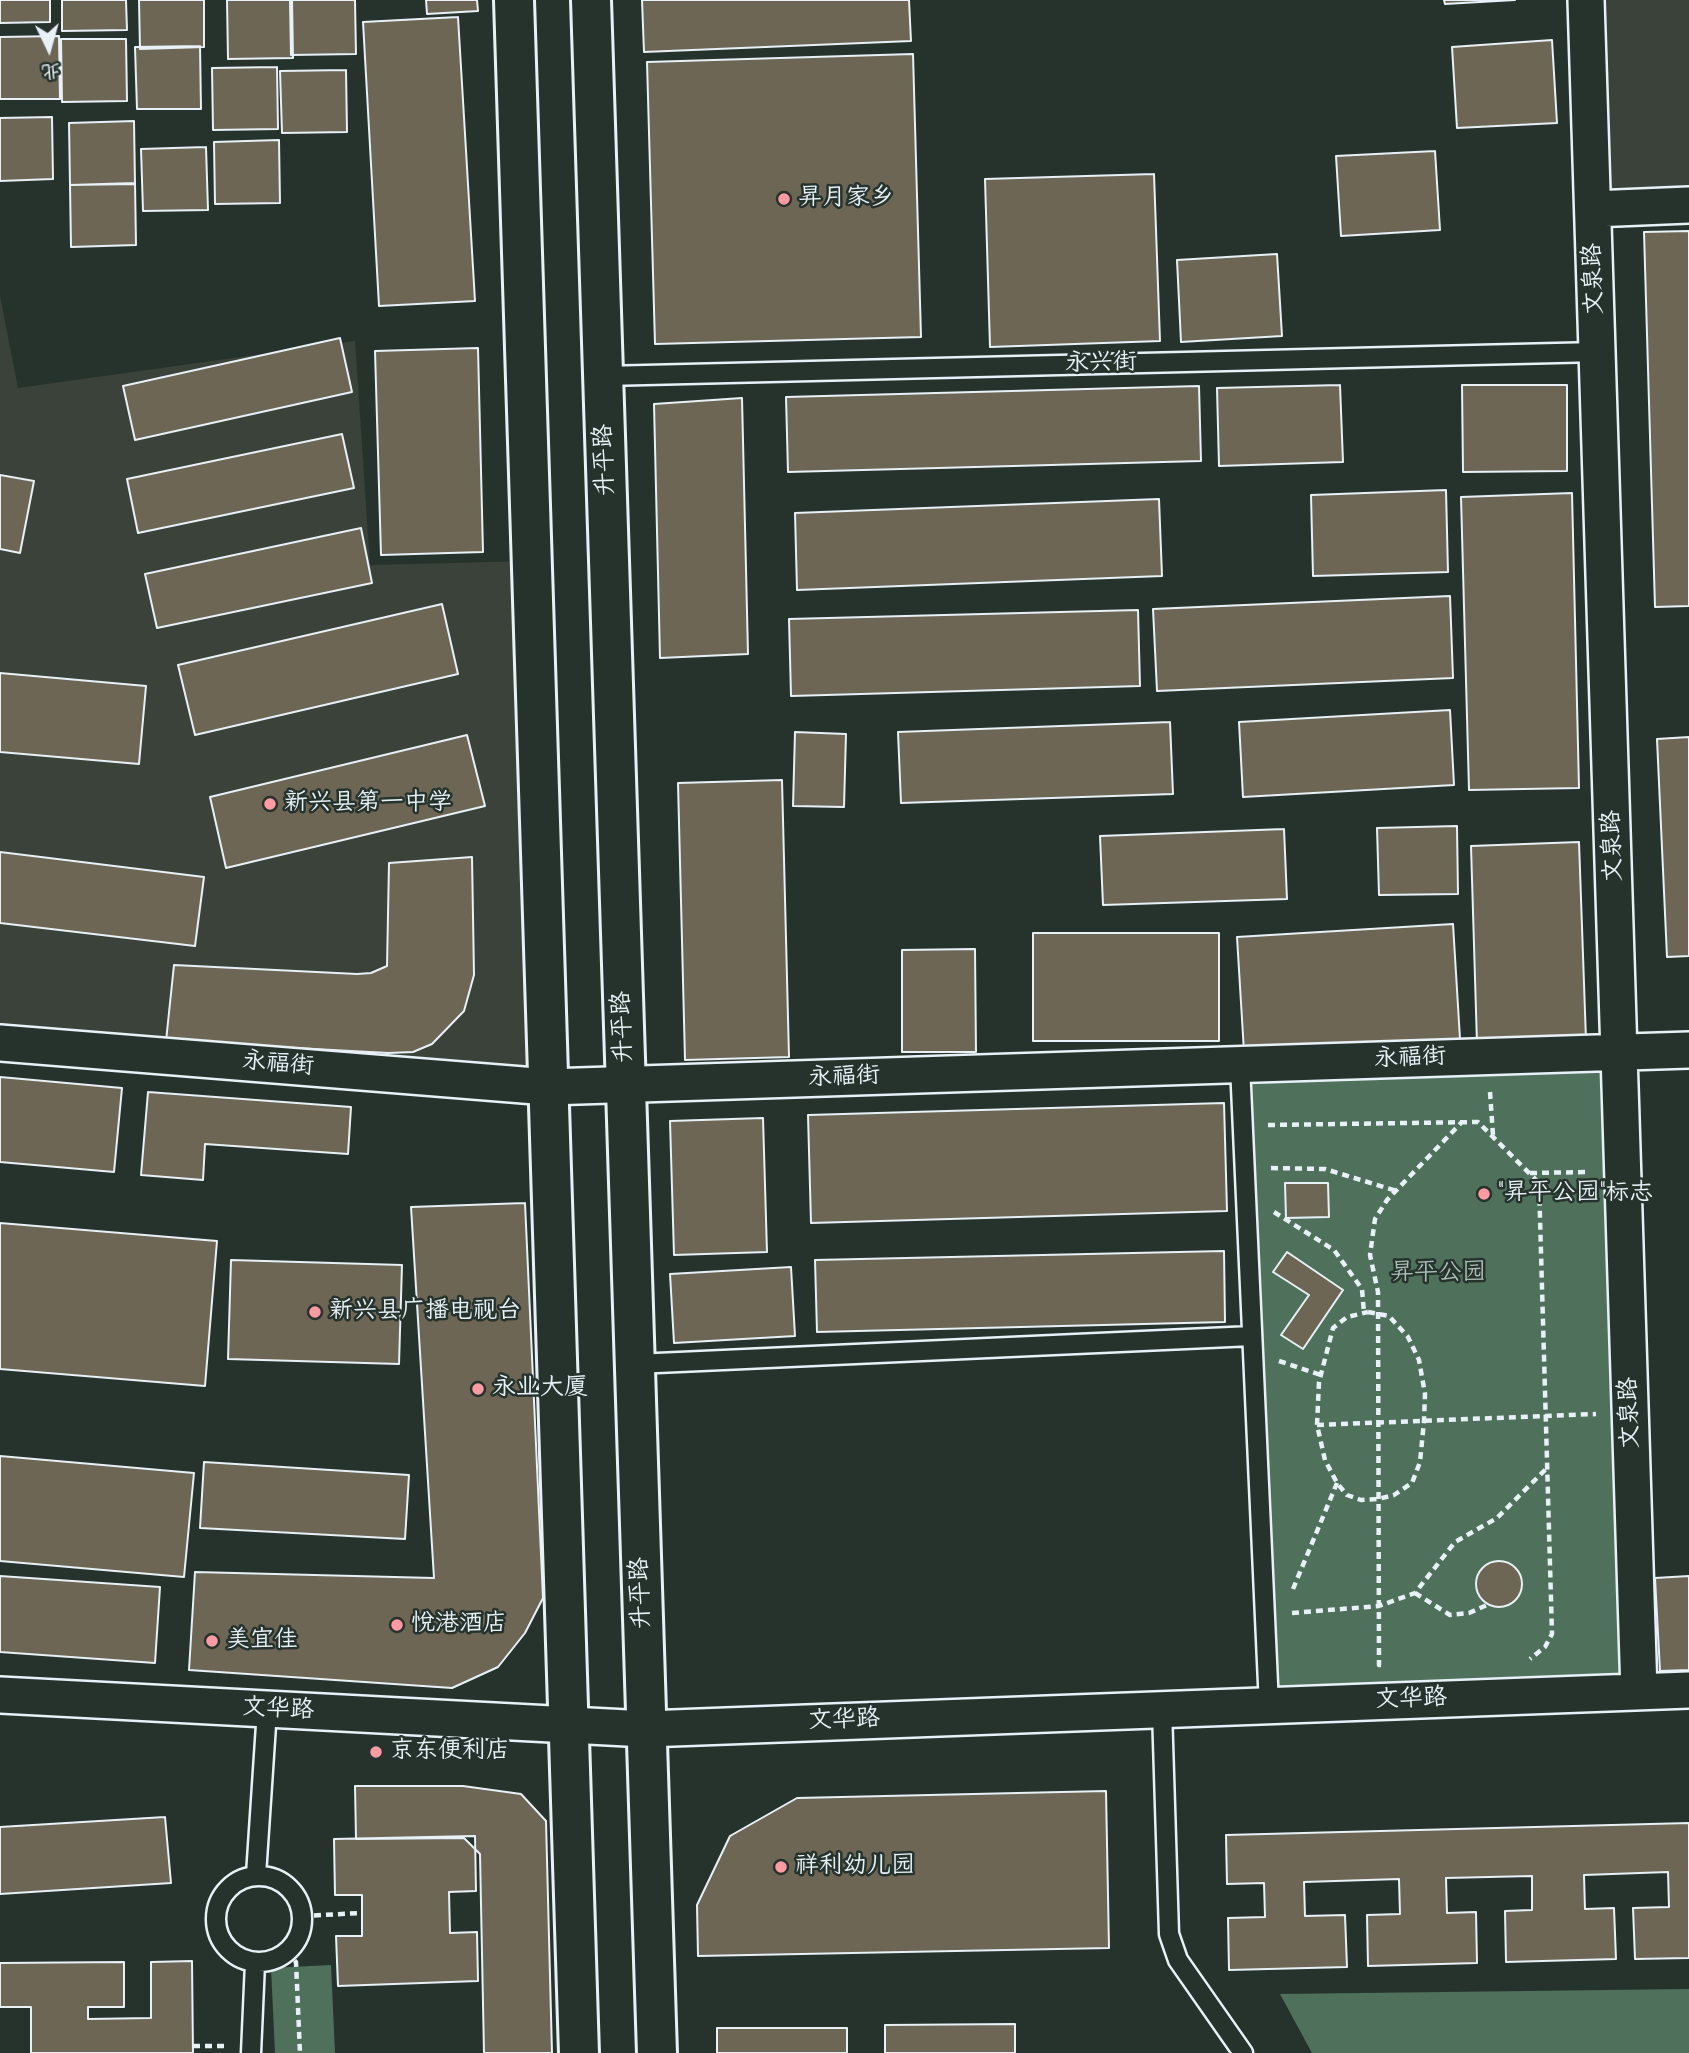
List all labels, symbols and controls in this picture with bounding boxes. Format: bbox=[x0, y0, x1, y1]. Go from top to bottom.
north arrow bbox=[14, 14, 84, 84]
text: 北 bbox=[40, 56, 62, 85]
place label: 昇月家乡 bbox=[798, 185, 894, 213]
marker: 昇月家乡 bbox=[776, 191, 792, 207]
street label: 文泉路 bbox=[1579, 243, 1611, 315]
street label: 永兴街 bbox=[1065, 349, 1137, 379]
street label: 升平路 bbox=[590, 424, 622, 496]
place label: 新兴县第一中学 bbox=[284, 790, 452, 818]
marker: 新兴县第一中学 bbox=[262, 796, 278, 812]
street label: 文泉路 bbox=[1598, 810, 1630, 882]
street label: 升平路 bbox=[608, 991, 640, 1063]
street label: 永福街 bbox=[1374, 1043, 1446, 1075]
street label: 永福街 bbox=[241, 1048, 315, 1082]
street label: 永福街 bbox=[808, 1062, 880, 1094]
place label: “昇平公园”标志 bbox=[1498, 1180, 1653, 1208]
marker: “昇平公园”标志 bbox=[1476, 1186, 1492, 1202]
park label: 昇平公园 bbox=[1390, 1260, 1486, 1288]
place label: 新兴县广播电视台 bbox=[329, 1298, 521, 1326]
marker: 新兴县广播电视台 bbox=[307, 1304, 323, 1320]
place label: 永业大厦 bbox=[492, 1375, 588, 1403]
street label: 文泉路 bbox=[1615, 1377, 1647, 1449]
marker: 永业大厦 bbox=[470, 1381, 486, 1397]
street label: 升平路 bbox=[626, 1557, 658, 1629]
place label: 悦港酒店 bbox=[411, 1611, 507, 1639]
marker: 悦港酒店 bbox=[389, 1617, 405, 1633]
place label: 美宜佳 bbox=[226, 1627, 298, 1655]
marker: 美宜佳 bbox=[204, 1633, 220, 1649]
street label: 文华路 bbox=[1375, 1684, 1447, 1716]
street label: 文华路 bbox=[241, 1694, 315, 1726]
street label: 文华路 bbox=[808, 1705, 880, 1737]
place label: 京东便利店 bbox=[390, 1738, 510, 1766]
marker: 京东便利店 bbox=[368, 1744, 384, 1760]
place label: 祥利幼儿园 bbox=[795, 1853, 915, 1881]
marker: 祥利幼儿园 bbox=[773, 1859, 789, 1875]

